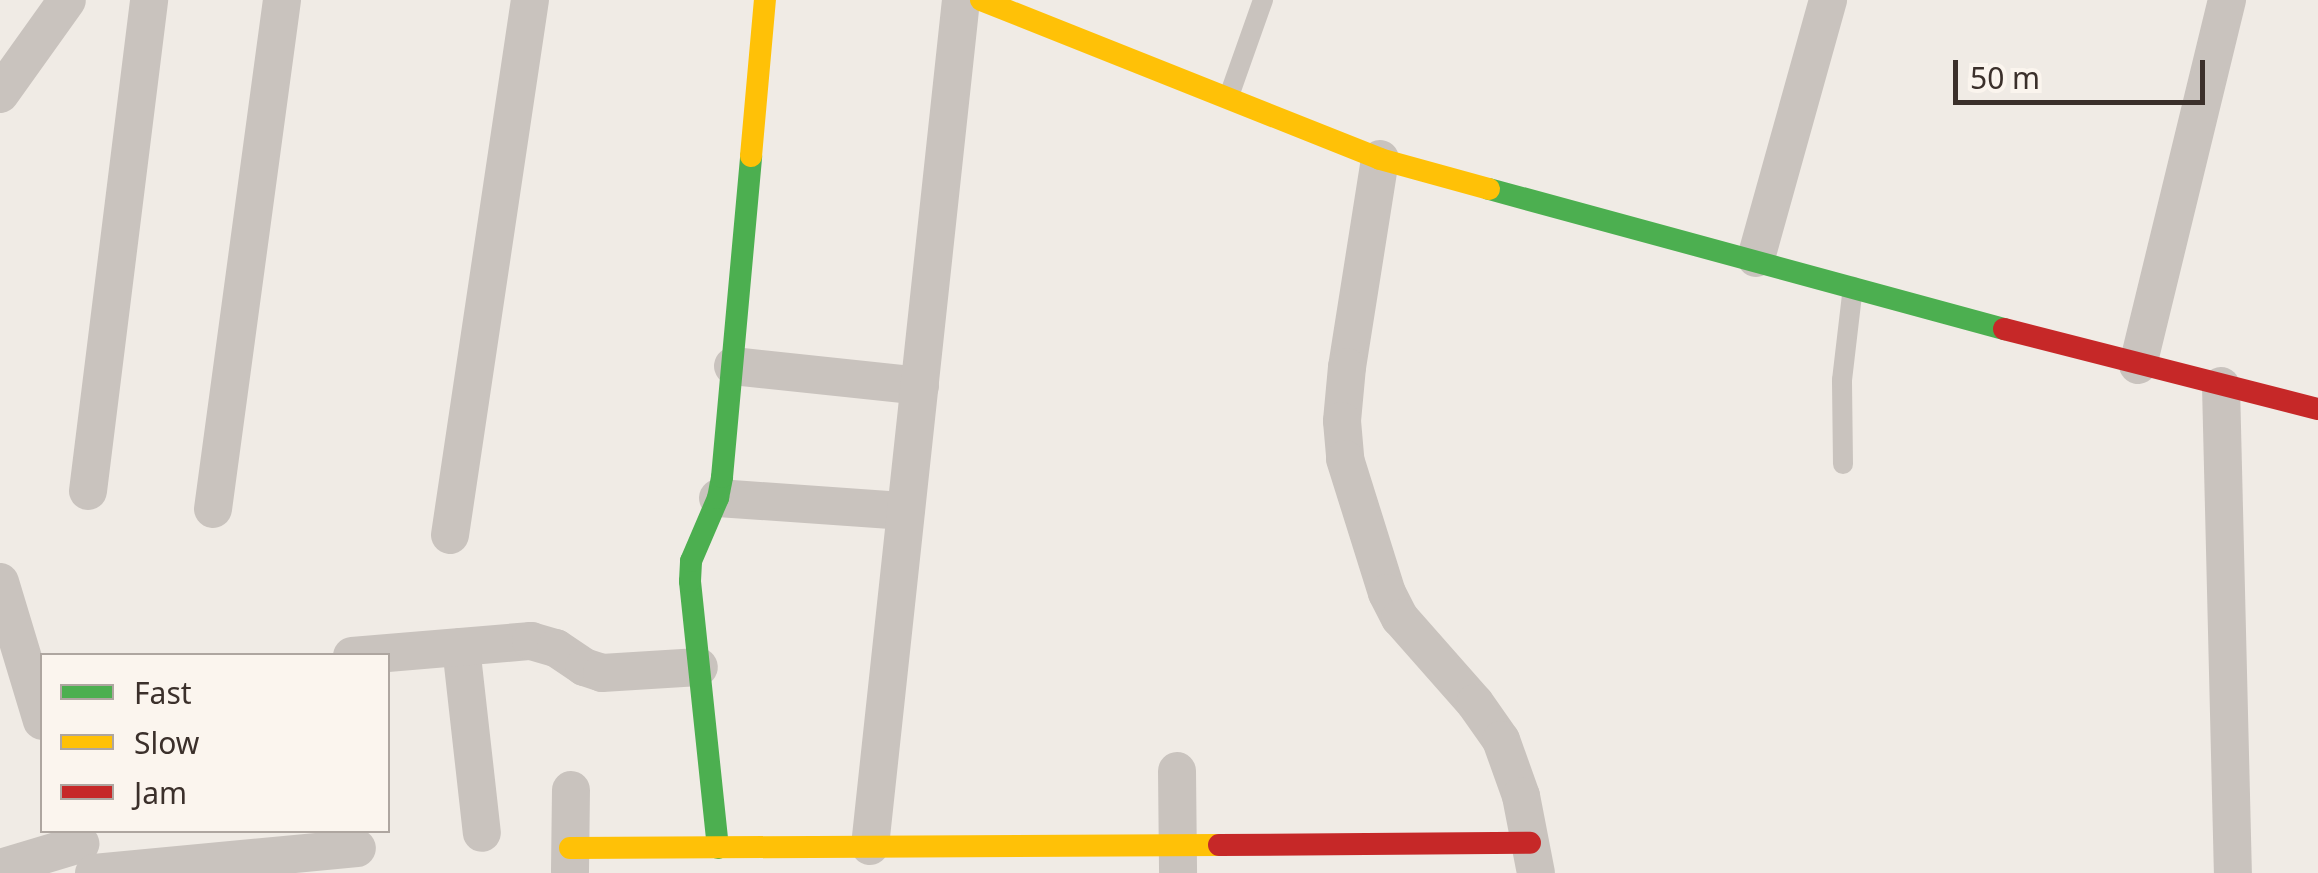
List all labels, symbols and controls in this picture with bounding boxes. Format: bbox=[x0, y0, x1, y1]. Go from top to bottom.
scale bar bbox=[1958, 40, 2210, 102]
text: 50 m bbox=[1970, 57, 2040, 98]
legend bbox=[40, 653, 390, 833]
text: Fast bbox=[134, 672, 192, 713]
text: Slow bbox=[134, 722, 199, 763]
text: Jam bbox=[134, 772, 187, 813]

